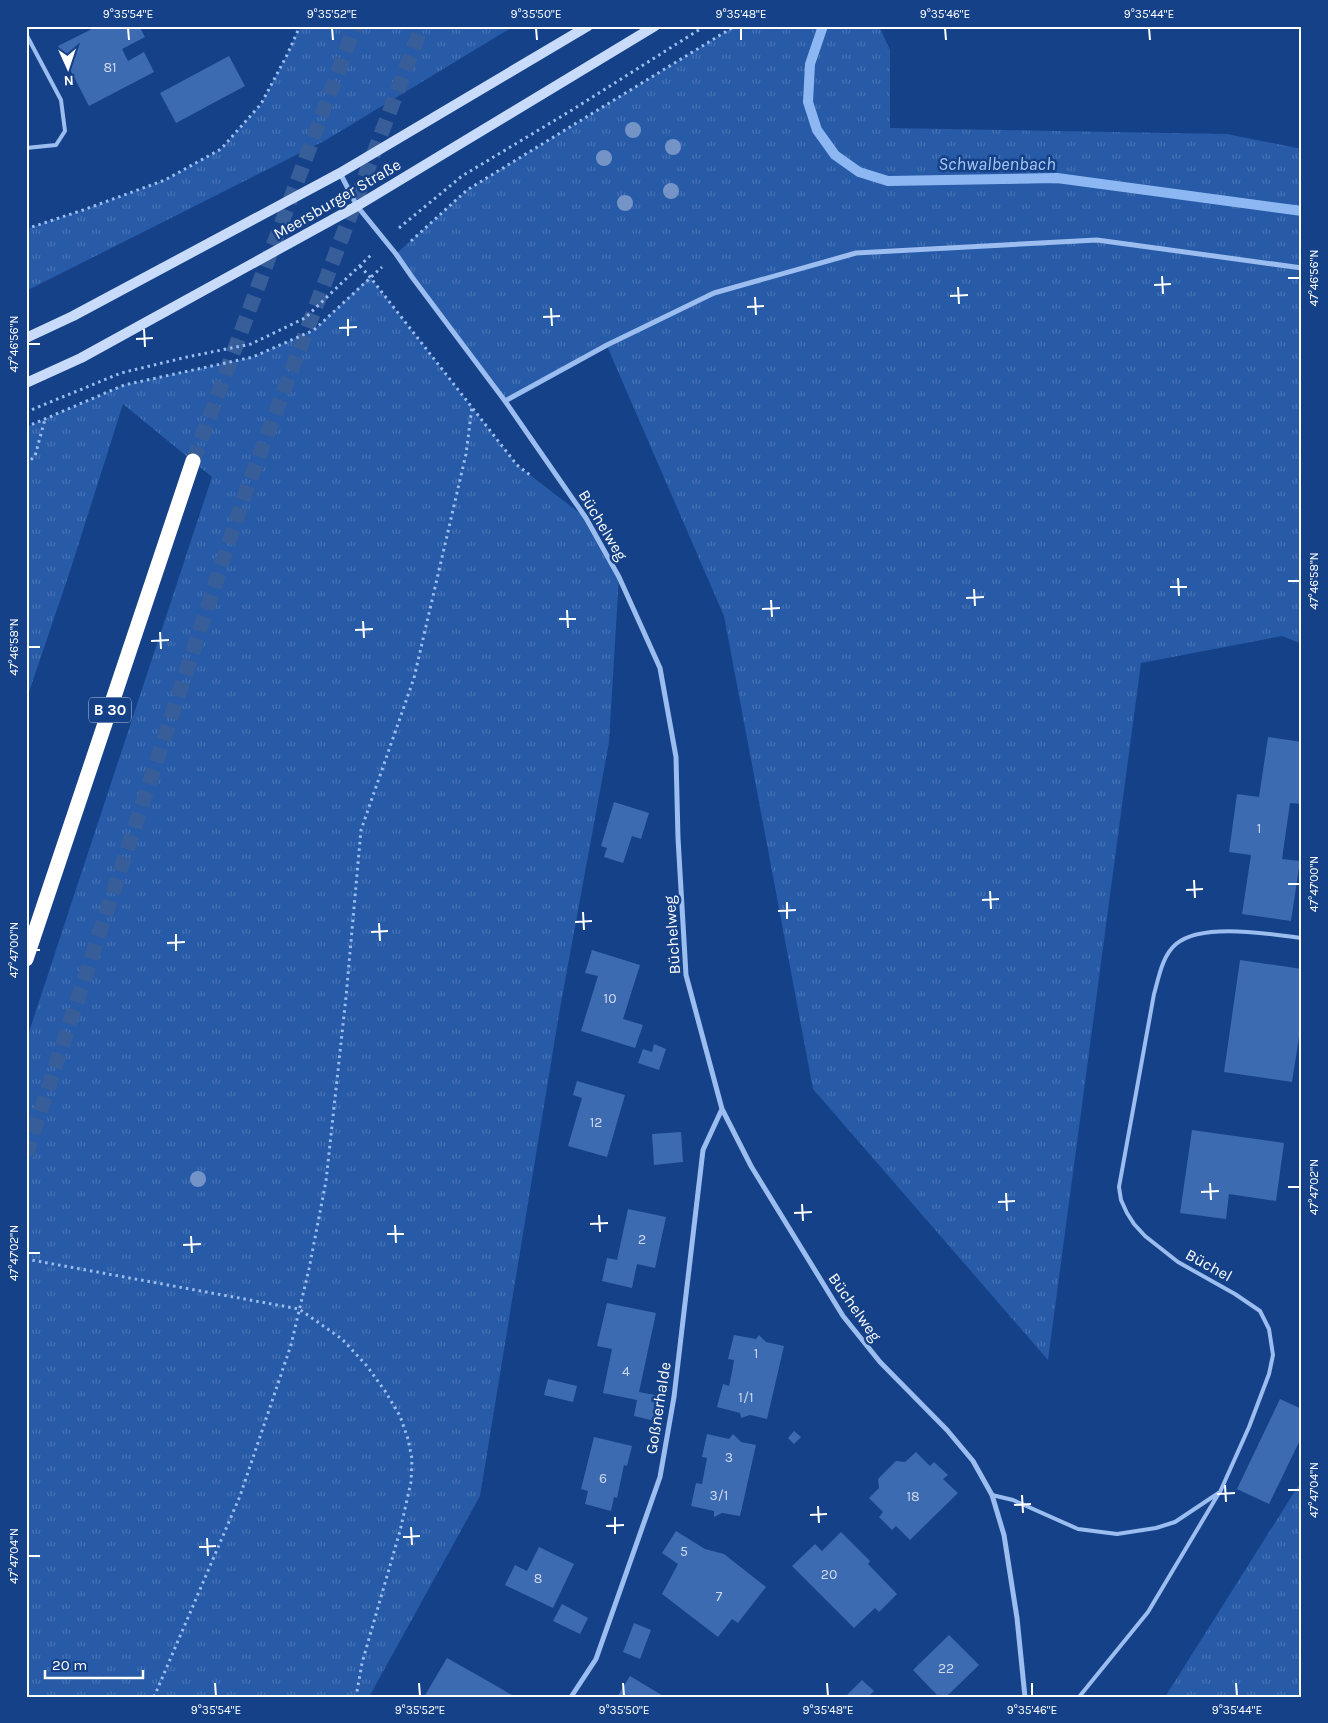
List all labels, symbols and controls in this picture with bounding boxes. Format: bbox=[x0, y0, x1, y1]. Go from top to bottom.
text: 9°35'54"E bbox=[103, 7, 153, 21]
text: 9°35'52"E bbox=[307, 7, 357, 21]
text: 9°35'50"E bbox=[511, 7, 561, 21]
text: 9°35'48"E bbox=[715, 7, 767, 21]
text: 9°35'46"E bbox=[920, 7, 970, 21]
text: 9°35'44"E bbox=[1124, 7, 1174, 21]
north arrow bbox=[42, 42, 92, 92]
house number: 81 bbox=[103, 59, 117, 76]
text: N bbox=[63, 72, 74, 89]
water label: Schwalbenbach bbox=[938, 153, 1056, 175]
street label: Meersburger Straße bbox=[270, 155, 404, 243]
text: 47°46'56"N bbox=[1307, 249, 1321, 307]
text: 47°46'56"N bbox=[7, 315, 21, 373]
street label: Büchelweg bbox=[574, 486, 632, 564]
text: 47°46'58"N bbox=[1307, 552, 1321, 610]
text: 47°46'58"N bbox=[7, 618, 21, 676]
road number: B 30 bbox=[89, 698, 131, 722]
house number: 1 bbox=[1257, 820, 1261, 837]
text: 47°47'00"N bbox=[1307, 856, 1321, 912]
street label: Büchelweg bbox=[660, 895, 684, 975]
text: 47°47'00"N bbox=[7, 922, 21, 978]
house number: 10 bbox=[604, 990, 616, 1007]
house number: 12 bbox=[590, 1114, 602, 1131]
text: 47°47'02"N bbox=[1307, 1159, 1321, 1215]
text: 47°47'02"N bbox=[7, 1225, 21, 1281]
house number: 2 bbox=[638, 1231, 646, 1248]
street label: Büchel bbox=[1182, 1245, 1236, 1285]
street label: Büchelweg bbox=[825, 1269, 885, 1345]
house number: 1 bbox=[754, 1345, 758, 1362]
street label: Goßnerhalde bbox=[641, 1361, 675, 1455]
house number: 4 bbox=[622, 1363, 630, 1380]
house number: 1/1 bbox=[738, 1389, 754, 1406]
house number: 3 bbox=[725, 1449, 733, 1466]
text: 47°47'04"N bbox=[1307, 1462, 1321, 1518]
house number: 6 bbox=[599, 1470, 607, 1487]
house number: 3/1 bbox=[710, 1487, 728, 1504]
house number: 18 bbox=[906, 1488, 920, 1505]
text: 47°47'04"N bbox=[7, 1528, 21, 1584]
house number: 5 bbox=[680, 1543, 688, 1560]
house number: 20 bbox=[821, 1566, 837, 1583]
house number: 8 bbox=[534, 1570, 542, 1587]
house number: 7 bbox=[716, 1588, 723, 1605]
scale bar bbox=[45, 1648, 142, 1680]
text: 20 m bbox=[52, 1656, 87, 1674]
house number: 22 bbox=[938, 1660, 954, 1677]
text: 9°35'54"E bbox=[191, 1703, 241, 1717]
text: 9°35'52"E bbox=[395, 1703, 445, 1717]
text: 9°35'50"E bbox=[599, 1703, 649, 1717]
text: 9°35'48"E bbox=[802, 1703, 854, 1717]
text: 9°35'46"E bbox=[1007, 1703, 1057, 1717]
text: 9°35'44"E bbox=[1212, 1703, 1262, 1717]

